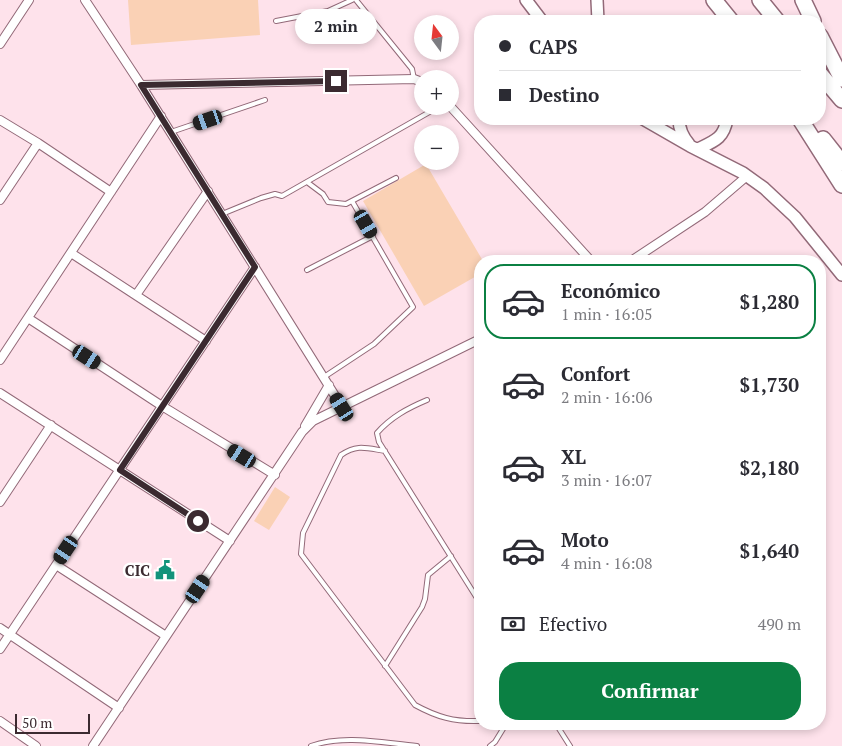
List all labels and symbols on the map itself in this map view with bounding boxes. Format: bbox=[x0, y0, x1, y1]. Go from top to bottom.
callout: 2 min bbox=[295, 8, 377, 44]
north arrow bbox=[414, 15, 459, 60]
route end bbox=[325, 70, 347, 92]
car bbox=[191, 108, 224, 132]
car bbox=[352, 207, 379, 241]
car bbox=[70, 343, 103, 371]
car bbox=[327, 390, 356, 424]
car bbox=[225, 442, 258, 470]
route start bbox=[187, 510, 209, 532]
car bbox=[51, 533, 80, 567]
public building icon: CIC bbox=[154, 559, 176, 581]
place label: CIC bbox=[125, 560, 150, 580]
car bbox=[183, 572, 212, 606]
scale bar bbox=[15, 711, 90, 734]

